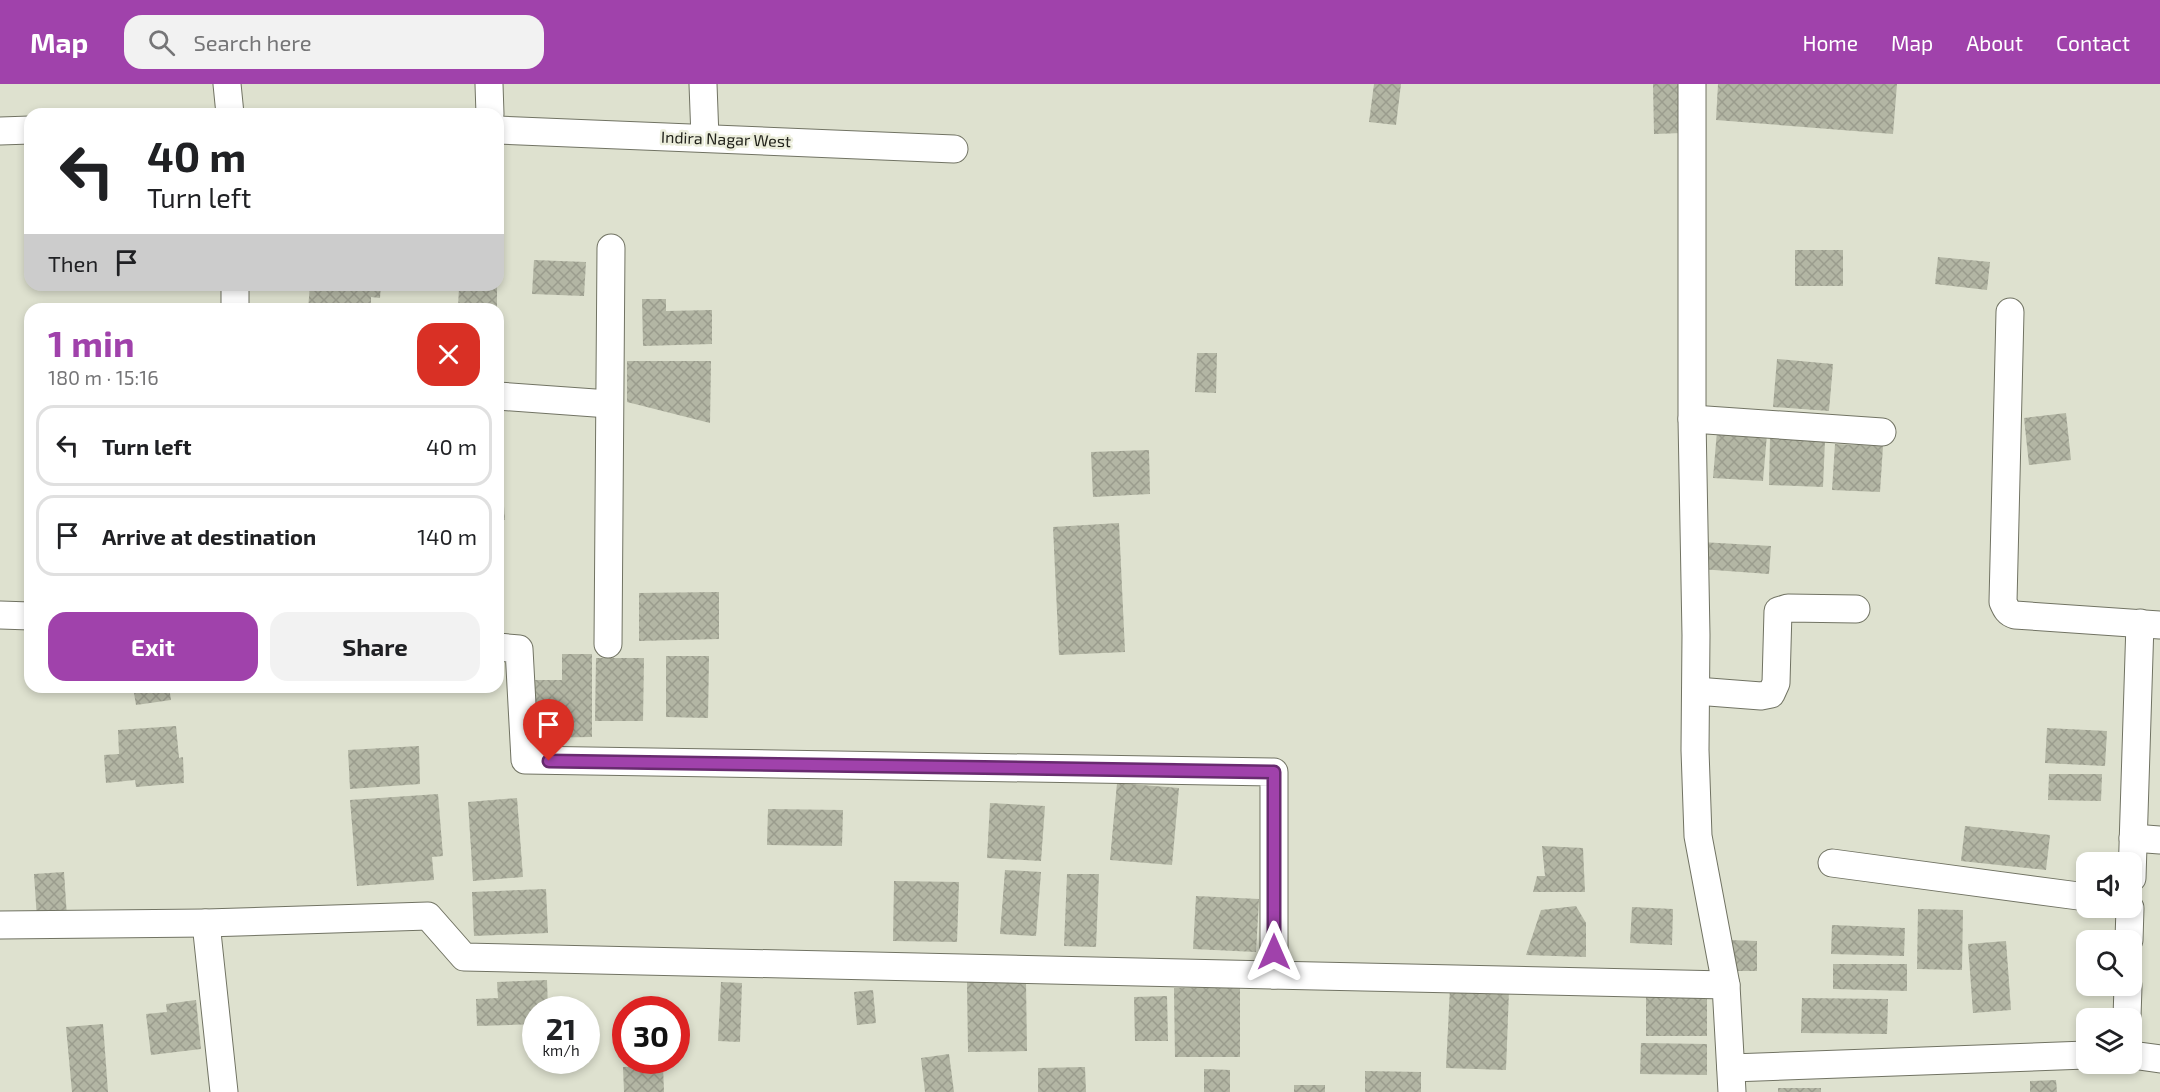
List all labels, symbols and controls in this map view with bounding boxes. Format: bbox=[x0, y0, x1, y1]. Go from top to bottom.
search box bbox=[124, 15, 544, 69]
text: Map bbox=[30, 25, 88, 59]
icon: search bbox=[145, 26, 178, 59]
text: Search here bbox=[193, 29, 312, 55]
text: Home bbox=[1802, 30, 1858, 55]
text: Map bbox=[1891, 30, 1933, 55]
text: About bbox=[1966, 30, 2023, 55]
text: Contact bbox=[2056, 30, 2130, 55]
street label: Indira Nagar West bbox=[661, 127, 791, 150]
text: 40 m bbox=[147, 130, 246, 180]
icon: left bbox=[48, 132, 126, 210]
text: Turn left bbox=[147, 181, 251, 213]
icon: arrive bbox=[110, 246, 143, 279]
text: Then bbox=[48, 250, 98, 276]
text: 1 min bbox=[48, 321, 135, 364]
button: close bbox=[417, 323, 480, 386]
text: 180 m · 15:16 bbox=[48, 365, 159, 389]
icon: left bbox=[51, 429, 84, 462]
text: Turn left bbox=[102, 433, 191, 459]
text: 40 m bbox=[426, 433, 477, 459]
icon: arrive bbox=[51, 519, 84, 552]
text: Arrive at destination bbox=[102, 523, 316, 549]
text: 140 m bbox=[417, 523, 477, 549]
button: Exit bbox=[48, 612, 258, 681]
button: Share bbox=[270, 612, 480, 681]
pin bbox=[523, 699, 574, 761]
icon: arrive bbox=[532, 708, 565, 741]
map controls bbox=[2076, 852, 2142, 1074]
button: sound bbox=[2076, 852, 2142, 918]
position arrow bbox=[1242, 920, 1306, 984]
button: search bbox=[2076, 930, 2142, 996]
speed limit sign: 30 bbox=[612, 996, 690, 1074]
button: layers bbox=[2076, 1008, 2142, 1074]
text: 21 bbox=[546, 1010, 576, 1046]
text: km/h bbox=[542, 1041, 580, 1059]

